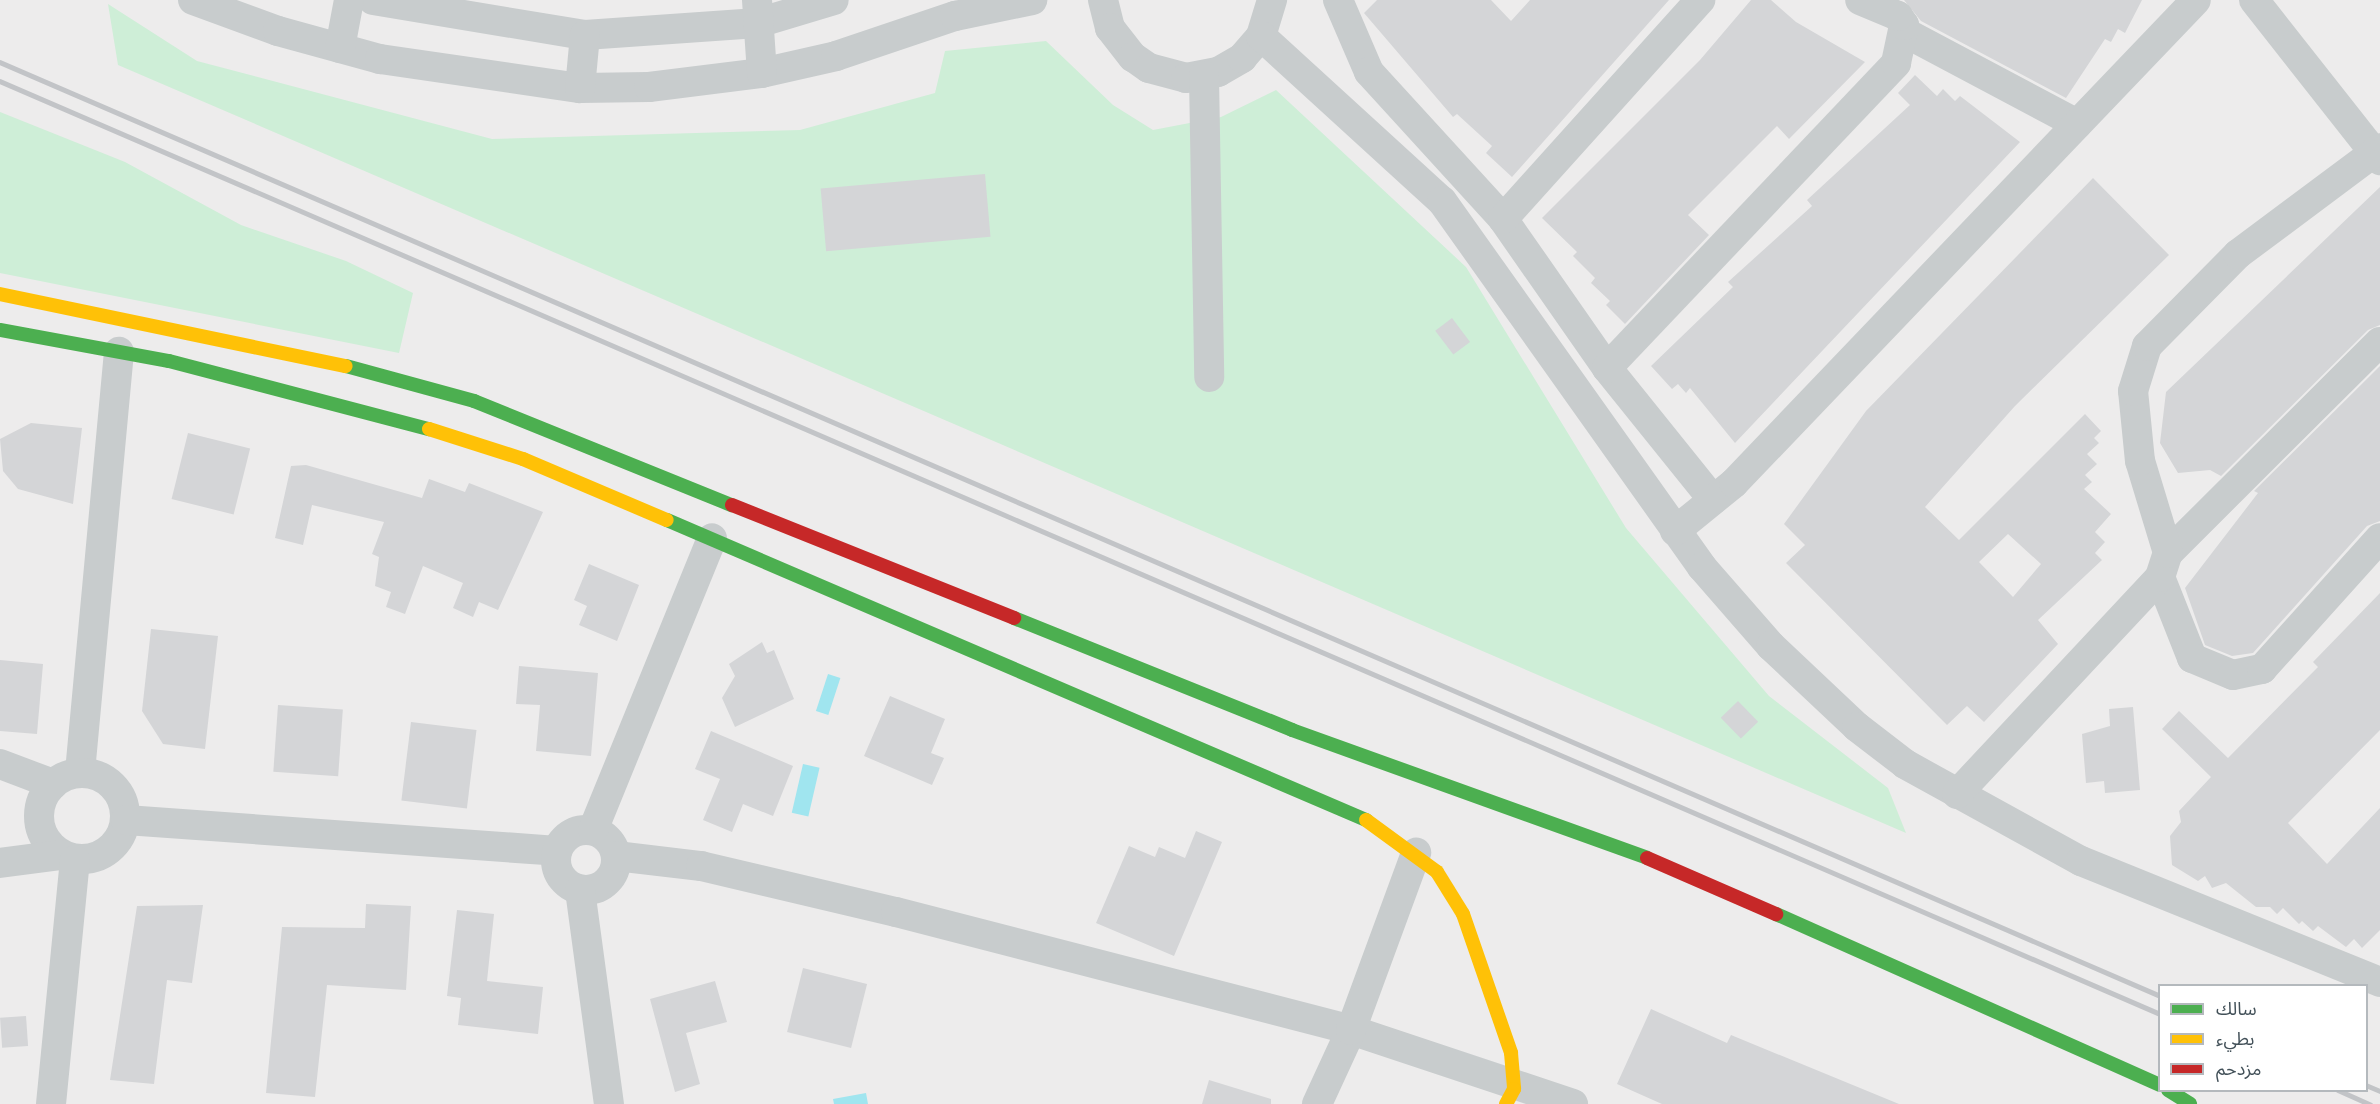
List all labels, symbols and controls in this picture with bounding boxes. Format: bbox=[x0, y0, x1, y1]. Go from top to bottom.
legend bbox=[2158, 984, 2368, 1092]
text: سالك bbox=[2216, 998, 2257, 1019]
text: بطيء bbox=[2216, 1028, 2254, 1049]
text: مزدحم bbox=[2216, 1058, 2261, 1079]

